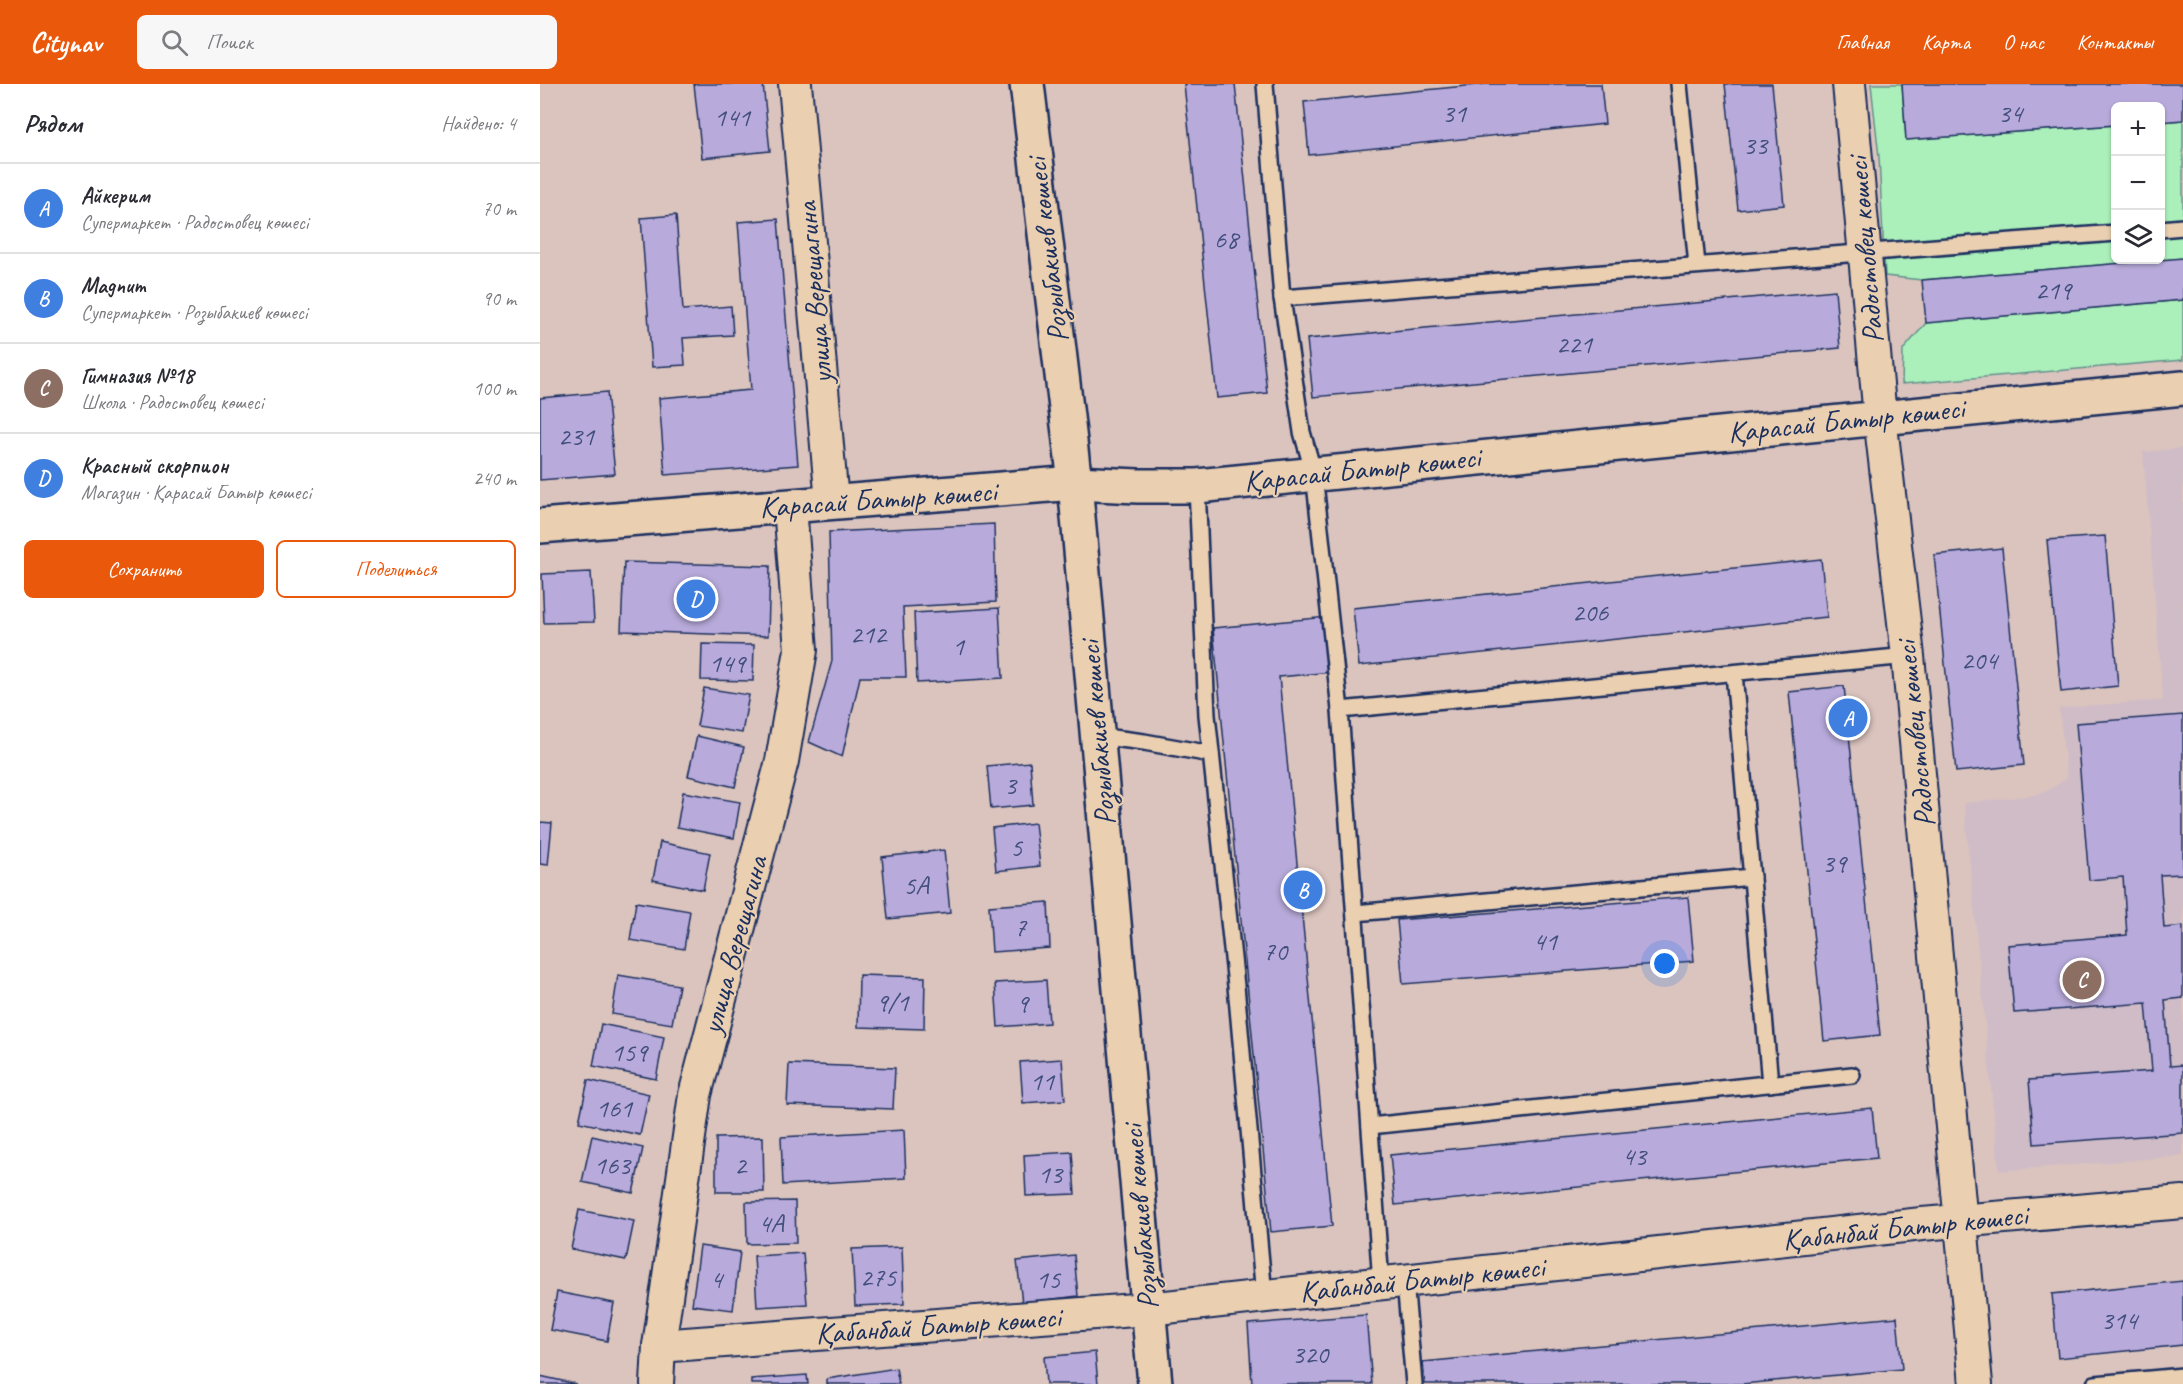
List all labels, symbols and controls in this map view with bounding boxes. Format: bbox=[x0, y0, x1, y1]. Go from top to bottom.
search box bbox=[137, 15, 557, 69]
text: Citynav bbox=[30, 25, 101, 60]
icon: search bbox=[158, 26, 191, 59]
text: Поиск bbox=[206, 28, 253, 56]
text: Главная bbox=[1836, 29, 1889, 55]
text: Карта bbox=[1922, 29, 1970, 55]
text: О нас bbox=[2003, 29, 2044, 55]
text: Контакты bbox=[2077, 29, 2153, 55]
house number: 31 bbox=[1442, 96, 1468, 130]
house number: 34 bbox=[1998, 96, 2025, 130]
house number: 141 bbox=[714, 100, 752, 134]
map controls bbox=[2111, 102, 2165, 264]
button: + bbox=[2111, 102, 2165, 156]
text: Рядом bbox=[24, 107, 82, 140]
text: Найдено: 4 bbox=[441, 111, 516, 136]
house number: 33 bbox=[1743, 128, 1769, 162]
street label: Розыбакиев көшесі bbox=[1016, 152, 1077, 344]
street label: Радостовец көшесі bbox=[1838, 152, 1892, 345]
button: − bbox=[2111, 156, 2165, 210]
text: Айкерим bbox=[81, 182, 150, 210]
text: A bbox=[38, 196, 49, 221]
text: 70 m bbox=[482, 196, 516, 221]
street label: улица Верещагина bbox=[787, 198, 841, 388]
text: Супермаркет · Радостовец көшесі bbox=[81, 210, 309, 235]
button: layers bbox=[2111, 210, 2165, 264]
house number: 68 bbox=[1214, 222, 1241, 256]
text: Magnum bbox=[81, 272, 146, 300]
house number: 219 bbox=[2035, 273, 2073, 307]
text: B bbox=[38, 286, 49, 311]
text: 90 m bbox=[482, 286, 516, 311]
text: Супермаркет · Розыбакиев көшесі bbox=[81, 300, 307, 325]
house number: 221 bbox=[1556, 327, 1594, 361]
text: Гимназия №18 bbox=[81, 362, 194, 390]
text: C bbox=[39, 376, 48, 401]
text: 100 m bbox=[473, 376, 516, 401]
street label: Қарасай Батыр көшесі bbox=[1726, 388, 1969, 451]
text: Школа · Радостовец көшесі bbox=[81, 390, 263, 415]
house number: 231 bbox=[558, 419, 596, 453]
street label: Қарасай Батыр көшесі bbox=[1242, 437, 1485, 500]
text: Красный скорпион bbox=[81, 452, 228, 480]
text: D bbox=[38, 466, 49, 491]
text: 240 m bbox=[473, 466, 516, 491]
street label: Қарасай Батыр көшесі bbox=[758, 472, 1001, 526]
text: Магазин · Қарасай Батыр көшесі bbox=[81, 480, 311, 505]
button: Сохранить bbox=[24, 540, 264, 598]
button: Поделиться bbox=[276, 540, 516, 598]
pin: D bbox=[676, 576, 716, 622]
house number: 206 bbox=[1572, 595, 1609, 629]
house number: 212 bbox=[850, 617, 888, 651]
house number: 1 bbox=[952, 629, 966, 663]
street label: Розыбакиев көшесі bbox=[1070, 636, 1124, 827]
street label: Радостовец көшесі bbox=[1886, 636, 1944, 829]
house number: 204 bbox=[1961, 643, 2000, 677]
house number: 149 bbox=[709, 646, 747, 680]
pin: A bbox=[1828, 696, 1868, 740]
house number: 3 bbox=[1004, 768, 1018, 802]
house number: 5 bbox=[1010, 830, 1024, 864]
house number: 39 bbox=[1822, 846, 1848, 880]
street label: улица Верещагина bbox=[691, 850, 776, 1040]
house number: 5А bbox=[903, 868, 930, 902]
pin: B bbox=[1284, 868, 1323, 912]
house number: 7 bbox=[1014, 910, 1028, 944]
house number: 41 bbox=[1533, 924, 1559, 958]
house number: 70 bbox=[1263, 934, 1289, 968]
your location bbox=[1650, 949, 1679, 978]
pin: C bbox=[2062, 958, 2102, 1002]
house number: 9/1 bbox=[875, 985, 910, 1019]
house number: 9 bbox=[1016, 986, 1030, 1020]
house number: 159 bbox=[611, 1035, 649, 1069]
house number: 11 bbox=[1030, 1064, 1056, 1098]
house number: 161 bbox=[596, 1091, 634, 1125]
street label: Розыбакиев көшесі bbox=[1113, 1120, 1167, 1311]
house number: 43 bbox=[1622, 1139, 1648, 1173]
house number: 163 bbox=[594, 1148, 632, 1182]
house number: 2 bbox=[734, 1148, 748, 1182]
house number: 13 bbox=[1038, 1157, 1064, 1191]
street label: Қабанбай Батыр көшесі bbox=[1781, 1195, 2033, 1259]
house number: 4А bbox=[758, 1206, 785, 1240]
street label: Қабанбай Батыр көшесі bbox=[1298, 1247, 1550, 1311]
house number: 275 bbox=[860, 1260, 898, 1294]
house number: 4 bbox=[710, 1262, 725, 1296]
house number: 15 bbox=[1036, 1262, 1062, 1296]
street label: Қабанбай Батыр көшесі bbox=[814, 1297, 1065, 1353]
house number: 314 bbox=[2101, 1303, 2140, 1337]
house number: 320 bbox=[1292, 1337, 1330, 1371]

